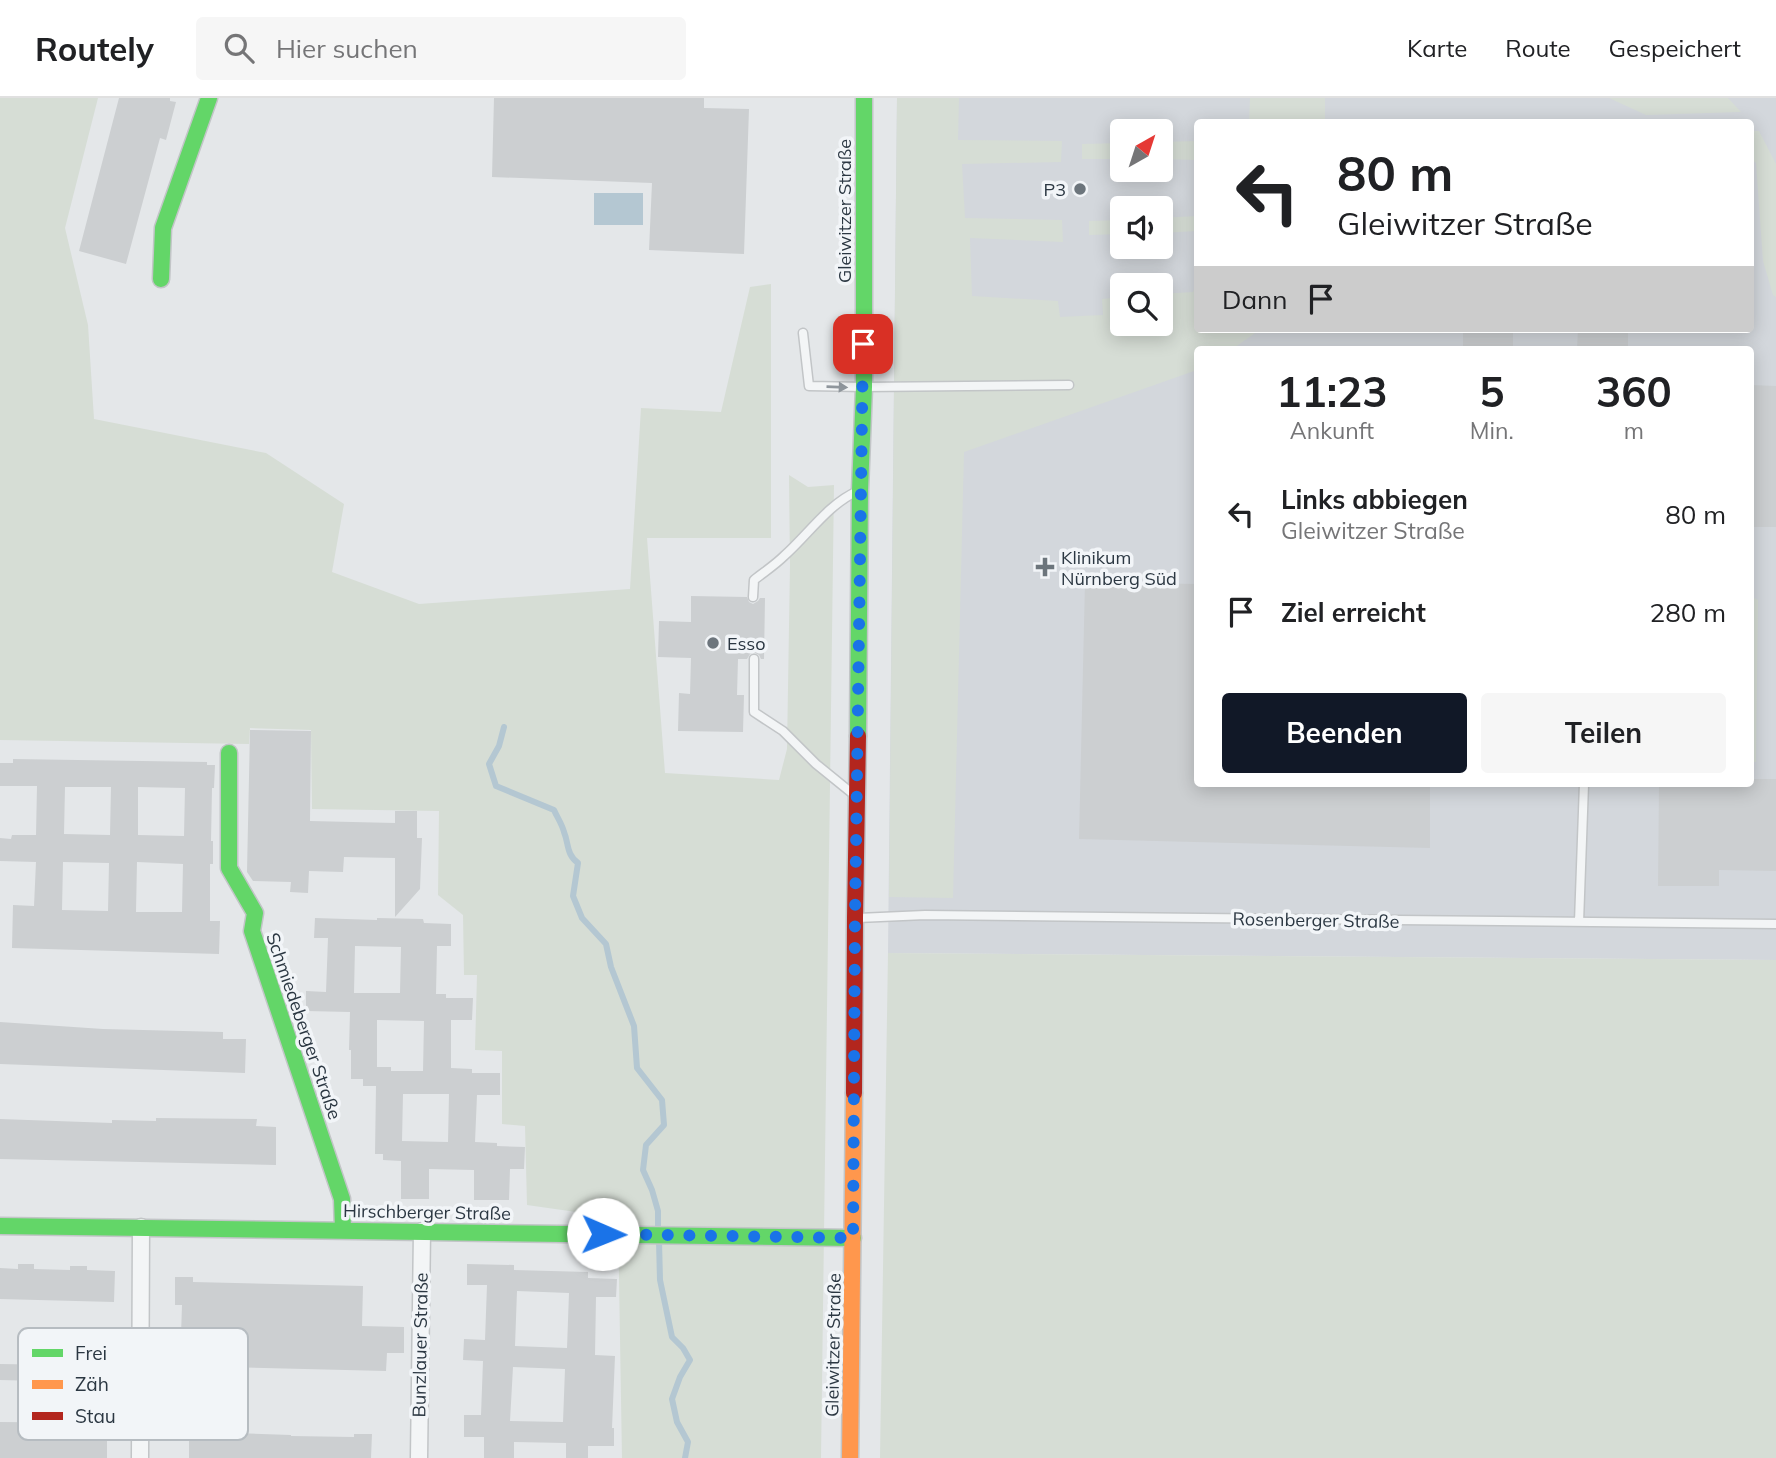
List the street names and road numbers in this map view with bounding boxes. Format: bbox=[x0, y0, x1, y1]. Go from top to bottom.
street label: Gleiwitzer Straße bbox=[833, 139, 856, 283]
street label: Rosenberger Straße bbox=[1232, 907, 1400, 933]
street label: Schmiedeberger Straße bbox=[261, 930, 347, 1122]
street label: Hirschberger Straße bbox=[343, 1199, 511, 1225]
street label: Bunzlauer Straße bbox=[407, 1272, 433, 1418]
street label: Gleiwitzer Straße bbox=[820, 1273, 846, 1417]

